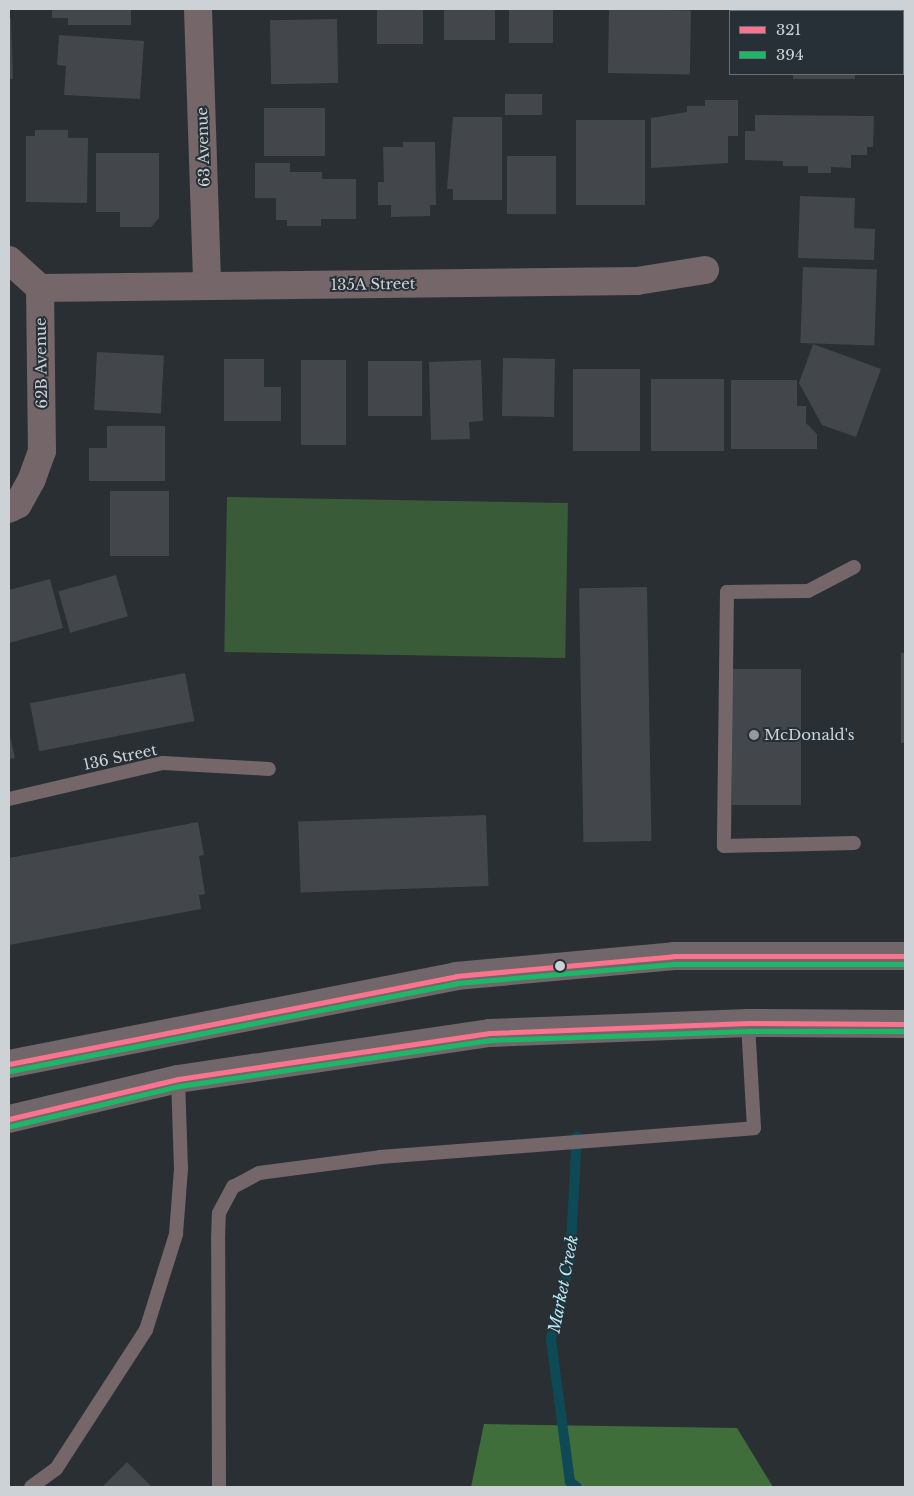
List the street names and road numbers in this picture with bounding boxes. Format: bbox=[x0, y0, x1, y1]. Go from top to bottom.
street label: 63 Avenue bbox=[193, 107, 213, 187]
street label: 135A Street bbox=[330, 274, 416, 294]
street label: 62B Avenue bbox=[31, 317, 51, 409]
street label: 136 Street bbox=[81, 740, 159, 774]

